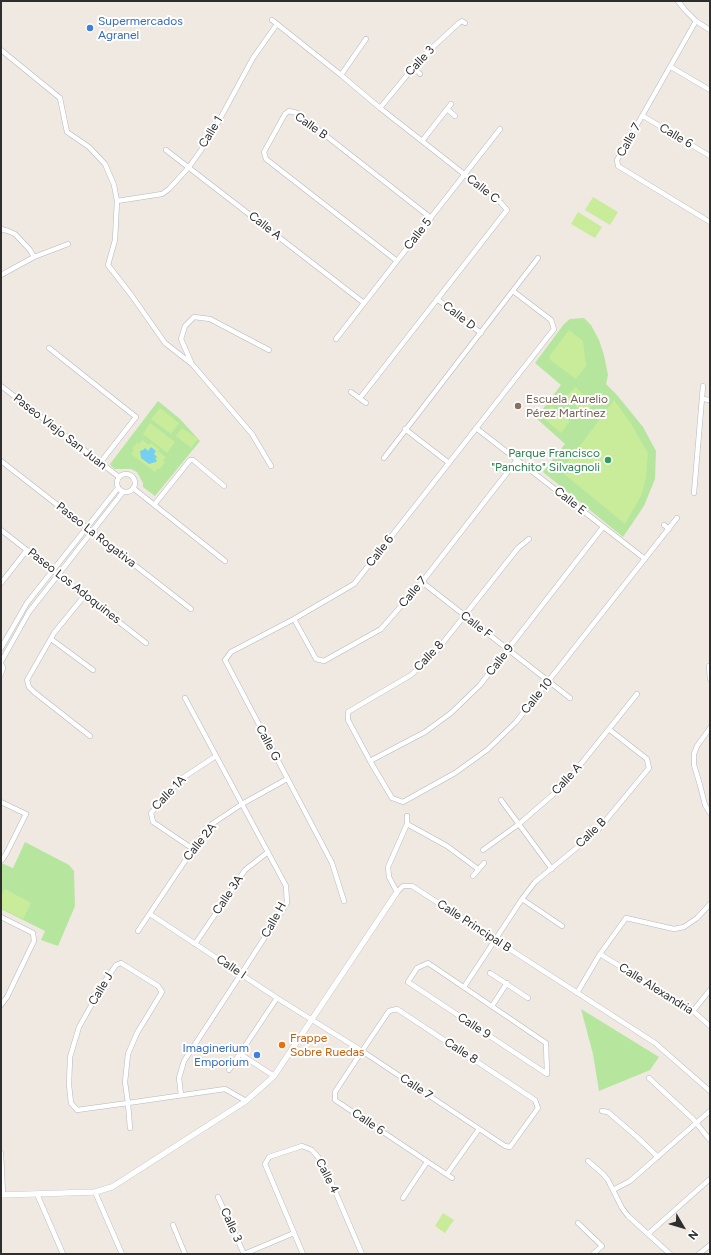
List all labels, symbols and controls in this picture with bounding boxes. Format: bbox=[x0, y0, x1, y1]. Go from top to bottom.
place label: Supermercados Agranel bbox=[98, 14, 183, 42]
marker: Supermercados Agranel bbox=[85, 23, 95, 33]
street label: Calle 3 bbox=[402, 43, 438, 79]
street label: Calle B bbox=[292, 110, 330, 142]
street label: Calle 1 bbox=[196, 113, 226, 151]
street label: Calle 6 bbox=[657, 120, 695, 152]
street label: Calle 7 bbox=[614, 121, 644, 159]
street label: Calle C bbox=[464, 172, 502, 206]
street label: Calle A bbox=[246, 209, 284, 243]
street label: Calle 5 bbox=[401, 215, 435, 253]
street label: Calle D bbox=[440, 299, 478, 333]
street label: Paseo Viejo San Juan bbox=[10, 391, 110, 473]
place label: Escuela Aurelio Pérez Martínez bbox=[526, 392, 608, 420]
marker: Escuela Aurelio Pérez Martínez bbox=[513, 401, 523, 411]
place label: Parque Francisco "Panchito" Silvagnoli bbox=[491, 446, 600, 474]
marker: Parque Francisco "Panchito" Silvagnoli bbox=[603, 455, 613, 465]
street label: Calle E bbox=[551, 484, 589, 518]
street label: Paseo La Rogativa bbox=[53, 499, 139, 571]
street label: Calle 6 bbox=[363, 532, 397, 570]
street label: Paseo Los Adoquines bbox=[25, 545, 123, 627]
street label: Calle 7 bbox=[396, 574, 430, 610]
street label: Calle F bbox=[457, 608, 495, 642]
street label: Calle 8 bbox=[411, 638, 447, 674]
street label: Calle 9 bbox=[483, 641, 517, 679]
street label: Calle 10 bbox=[518, 675, 556, 717]
street label: Calle G bbox=[253, 723, 283, 763]
street label: Calle A bbox=[549, 760, 585, 798]
street label: Calle 1A bbox=[149, 773, 189, 813]
street label: Calle B bbox=[573, 815, 609, 851]
street label: Calle 2A bbox=[180, 820, 220, 864]
street label: Calle 3A bbox=[210, 873, 246, 917]
street label: Calle Principal B bbox=[434, 897, 514, 955]
street label: Calle H bbox=[258, 900, 290, 940]
street label: Calle I bbox=[213, 952, 249, 982]
street label: Calle Alexandria bbox=[616, 960, 696, 1018]
street label: Calle J bbox=[86, 970, 116, 1008]
street label: Calle 9 bbox=[455, 1010, 493, 1042]
place label: Frappe Sobre Ruedas bbox=[290, 1031, 364, 1059]
street label: Calle 8 bbox=[442, 1035, 480, 1067]
marker: Frappe Sobre Ruedas bbox=[277, 1040, 287, 1050]
place label: Imaginerium Emporium bbox=[183, 1041, 249, 1069]
marker: Imaginerium Emporium bbox=[252, 1050, 262, 1060]
street label: Calle 7 bbox=[397, 1071, 435, 1103]
street label: Calle 6 bbox=[349, 1106, 387, 1138]
street label: Calle 4 bbox=[312, 1156, 342, 1196]
street label: Calle 3 bbox=[217, 1206, 245, 1244]
north arrow bbox=[663, 1207, 703, 1247]
text: N bbox=[685, 1227, 701, 1242]

